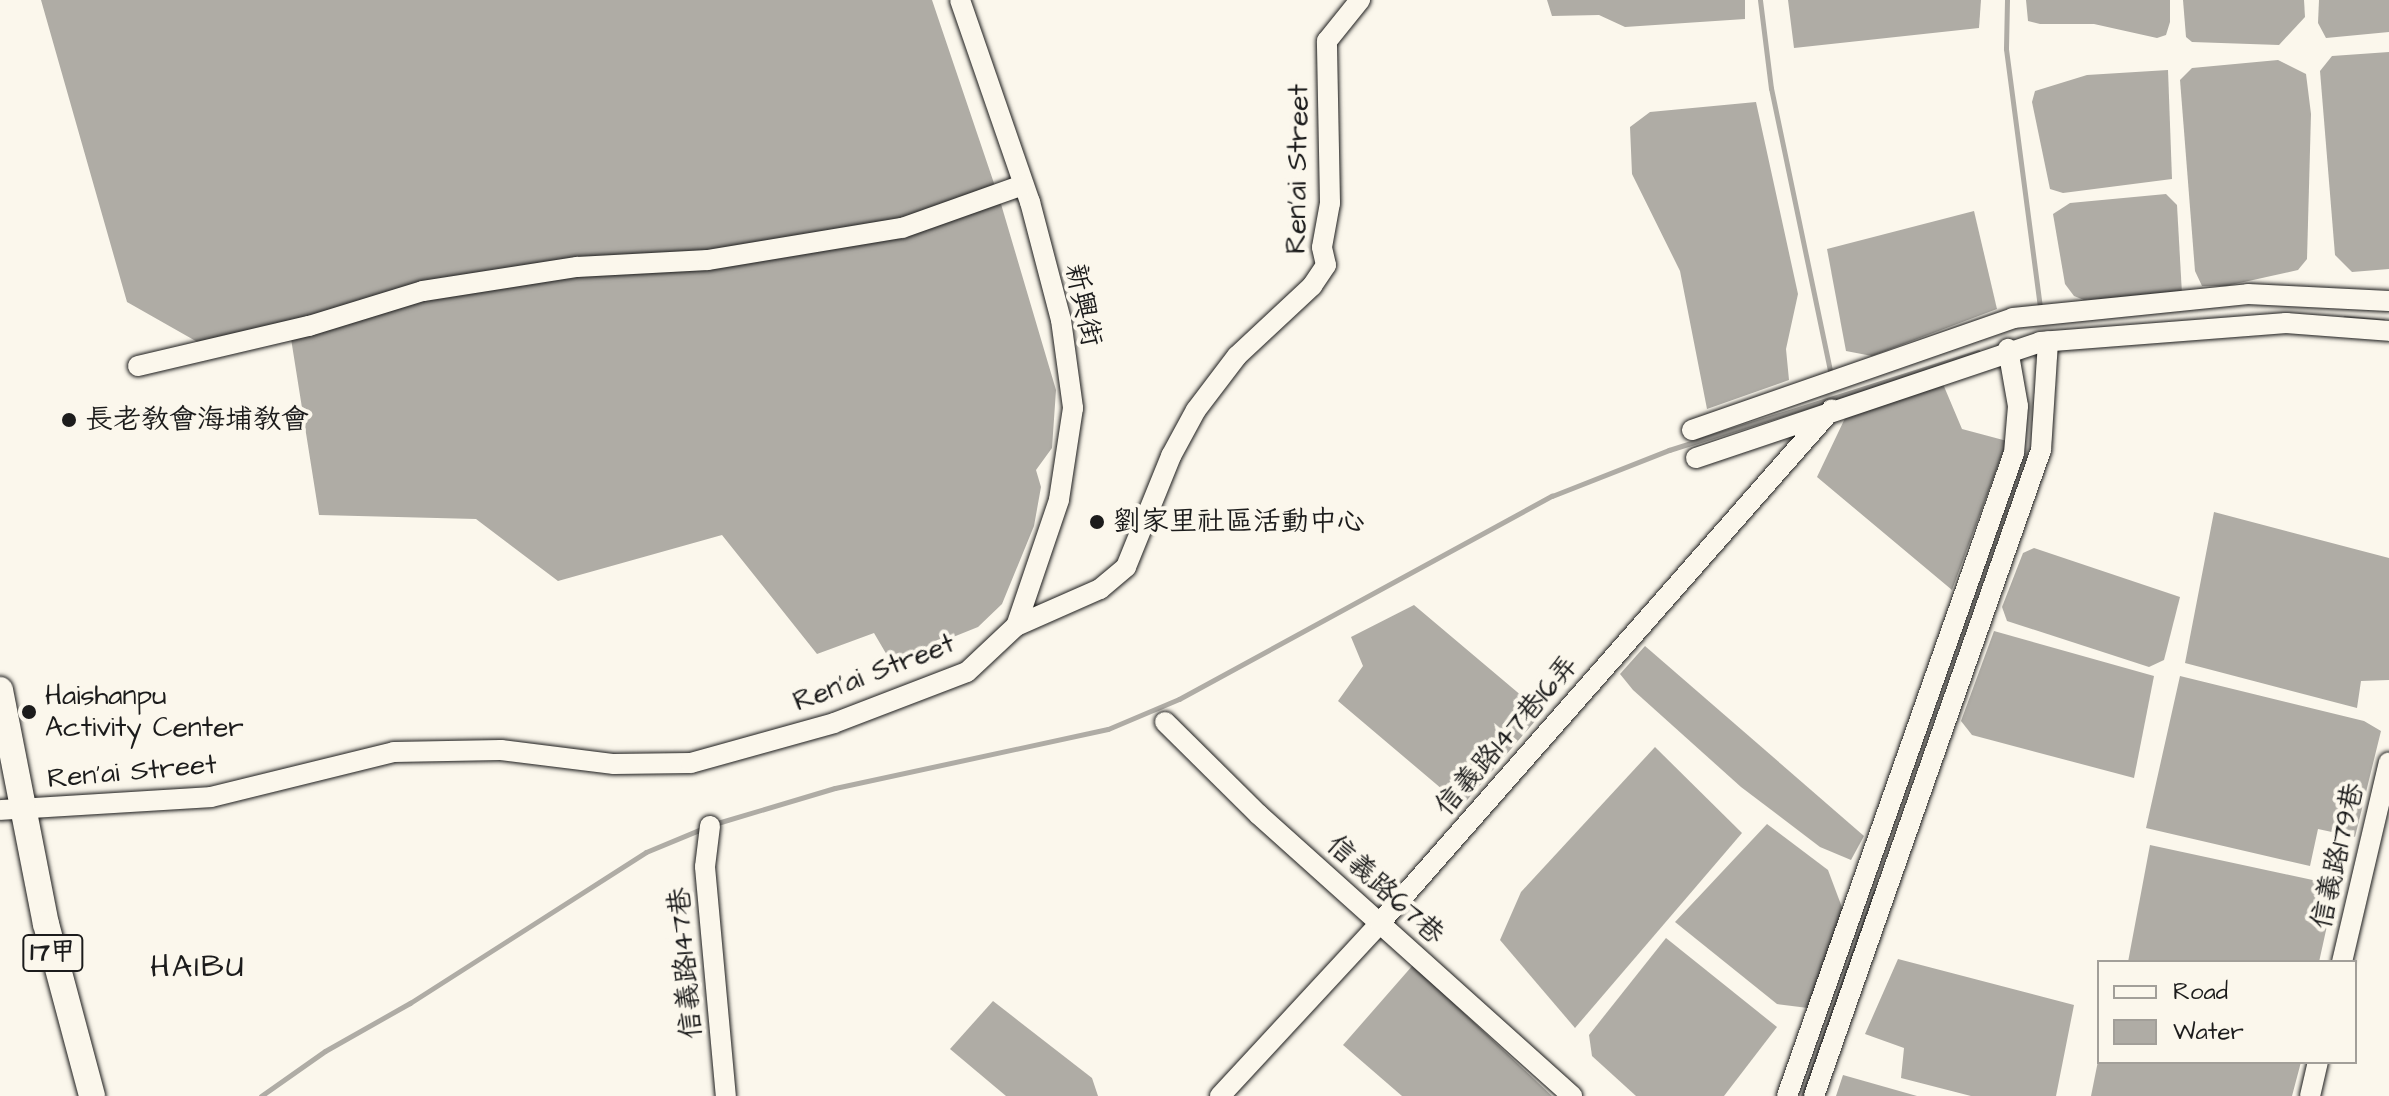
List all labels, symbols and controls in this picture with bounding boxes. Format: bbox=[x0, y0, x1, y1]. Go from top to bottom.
street label: Ren'ai Street bbox=[1280, 84, 1316, 254]
street label: 新興街 bbox=[1058, 260, 1108, 350]
place label: 長老教會海埔教會 bbox=[85, 403, 309, 437]
marker: 長老教會海埔教會 bbox=[60, 411, 78, 429]
place label: 劉家里社區活動中心 bbox=[1113, 505, 1365, 539]
marker: 劉家里社區活動中心 bbox=[1088, 513, 1106, 531]
street label: Ren'ai Street bbox=[789, 627, 959, 719]
street label: 信義路147巷16弄 bbox=[1428, 649, 1586, 823]
place label: Haishanpu Activity Center bbox=[45, 679, 244, 745]
marker: Haishanpu Activity Center bbox=[20, 703, 38, 721]
street label: Ren'ai Street bbox=[46, 748, 218, 796]
street label: 信義路179巷 bbox=[2305, 780, 2371, 932]
street label: 信義路67巷 bbox=[1319, 828, 1451, 952]
street label: 信義路147巷 bbox=[663, 886, 709, 1040]
road number: 17甲 bbox=[21, 931, 85, 975]
district label: HAIBU bbox=[150, 948, 246, 986]
legend bbox=[2097, 960, 2357, 1064]
text: Road bbox=[2173, 975, 2228, 1009]
text: Water bbox=[2173, 1015, 2244, 1049]

